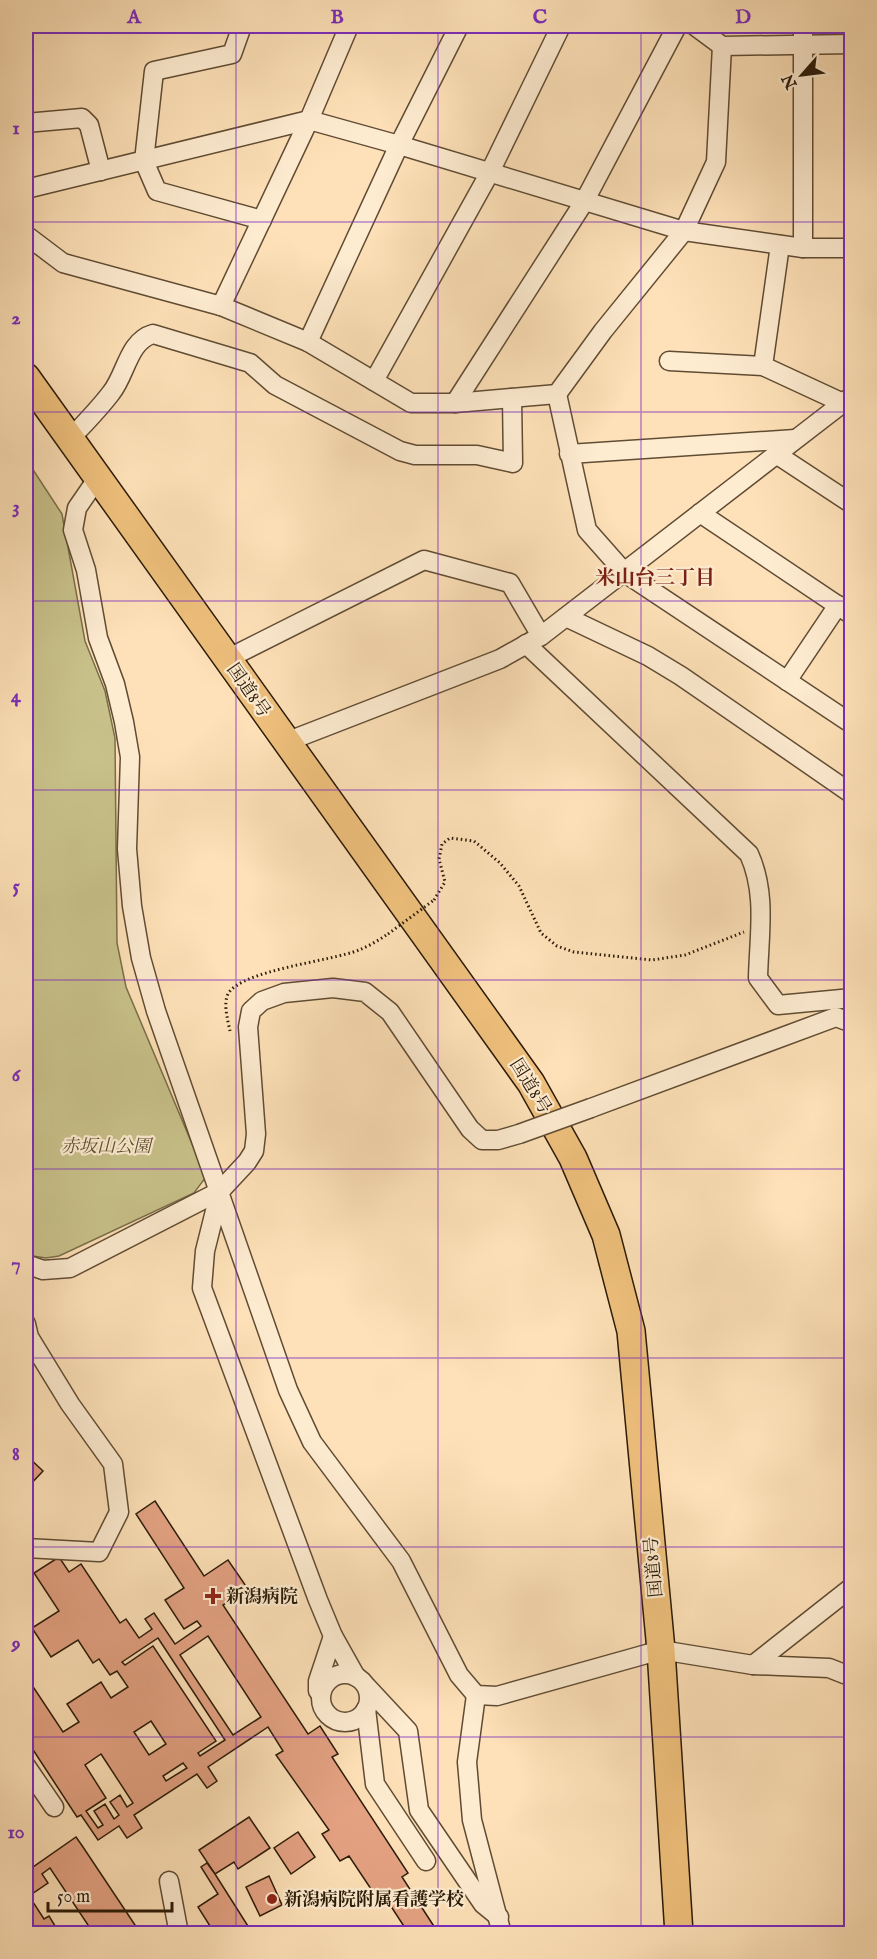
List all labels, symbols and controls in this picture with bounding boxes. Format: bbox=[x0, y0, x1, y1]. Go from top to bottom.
text: A bbox=[126, 5, 142, 30]
text: B bbox=[330, 5, 344, 30]
text: C bbox=[533, 5, 547, 30]
text: D bbox=[735, 5, 751, 30]
north arrow bbox=[772, 45, 832, 105]
text: N bbox=[778, 70, 803, 93]
text: 1 bbox=[12, 116, 20, 141]
text: 2 bbox=[11, 306, 21, 331]
text: 3 bbox=[12, 495, 20, 520]
district label: 米山台三丁目 bbox=[595, 566, 715, 591]
street label: 国道8号 bbox=[221, 659, 275, 722]
text: 4 bbox=[11, 684, 22, 709]
text: 5 bbox=[12, 874, 20, 899]
street label: 国道8号 bbox=[504, 1055, 556, 1119]
text: 6 bbox=[12, 1063, 22, 1088]
park label: 赤坂山公園 bbox=[61, 1136, 154, 1159]
text: 7 bbox=[11, 1252, 21, 1277]
text: 8 bbox=[12, 1442, 20, 1467]
street label: 国道8号 bbox=[640, 1535, 669, 1598]
place label: 新潟病院 bbox=[226, 1586, 298, 1609]
marker: 新潟病院 bbox=[204, 1587, 222, 1605]
text: 9 bbox=[11, 1631, 21, 1656]
text: 10 bbox=[7, 1820, 25, 1845]
scale bar bbox=[48, 1875, 172, 1913]
text: 50 m bbox=[57, 1886, 90, 1909]
place label: 新潟病院附属看護学校 bbox=[284, 1889, 464, 1912]
marker: 新潟病院附属看護学校 bbox=[265, 1892, 279, 1906]

